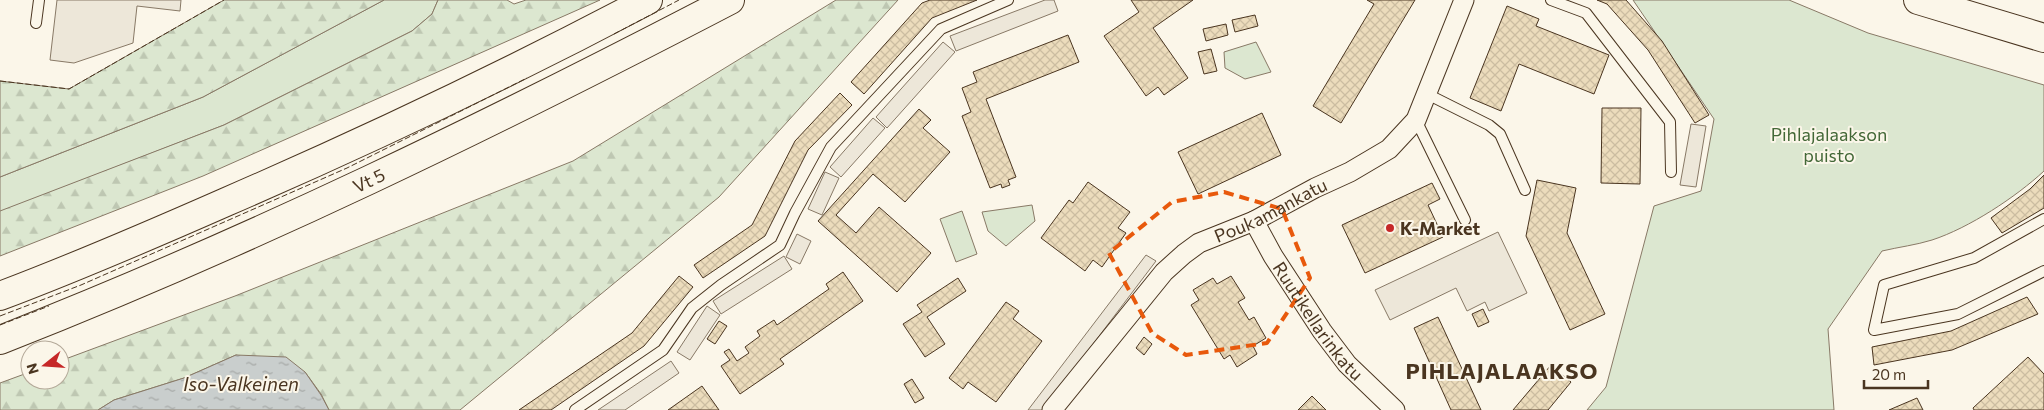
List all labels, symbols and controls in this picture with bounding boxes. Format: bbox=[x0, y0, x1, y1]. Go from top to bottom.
park label: Pihlajalaakson puisto bbox=[1771, 123, 1887, 166]
street label: Vt 5 bbox=[349, 163, 388, 197]
street label: Poukamankatu bbox=[1211, 173, 1330, 247]
place label: K-Market bbox=[1400, 217, 1480, 239]
marker: K-Market bbox=[1384, 222, 1396, 234]
street label: Ruutikellarinkatu bbox=[1269, 258, 1368, 385]
north arrow bbox=[20, 340, 70, 390]
district label: PIHLAJALAAKSO bbox=[1406, 357, 1598, 384]
scale bar bbox=[1864, 358, 1928, 390]
text: N bbox=[22, 361, 42, 376]
text: 20 m bbox=[1872, 365, 1906, 383]
water label: Iso-Valkeinen bbox=[183, 372, 299, 395]

